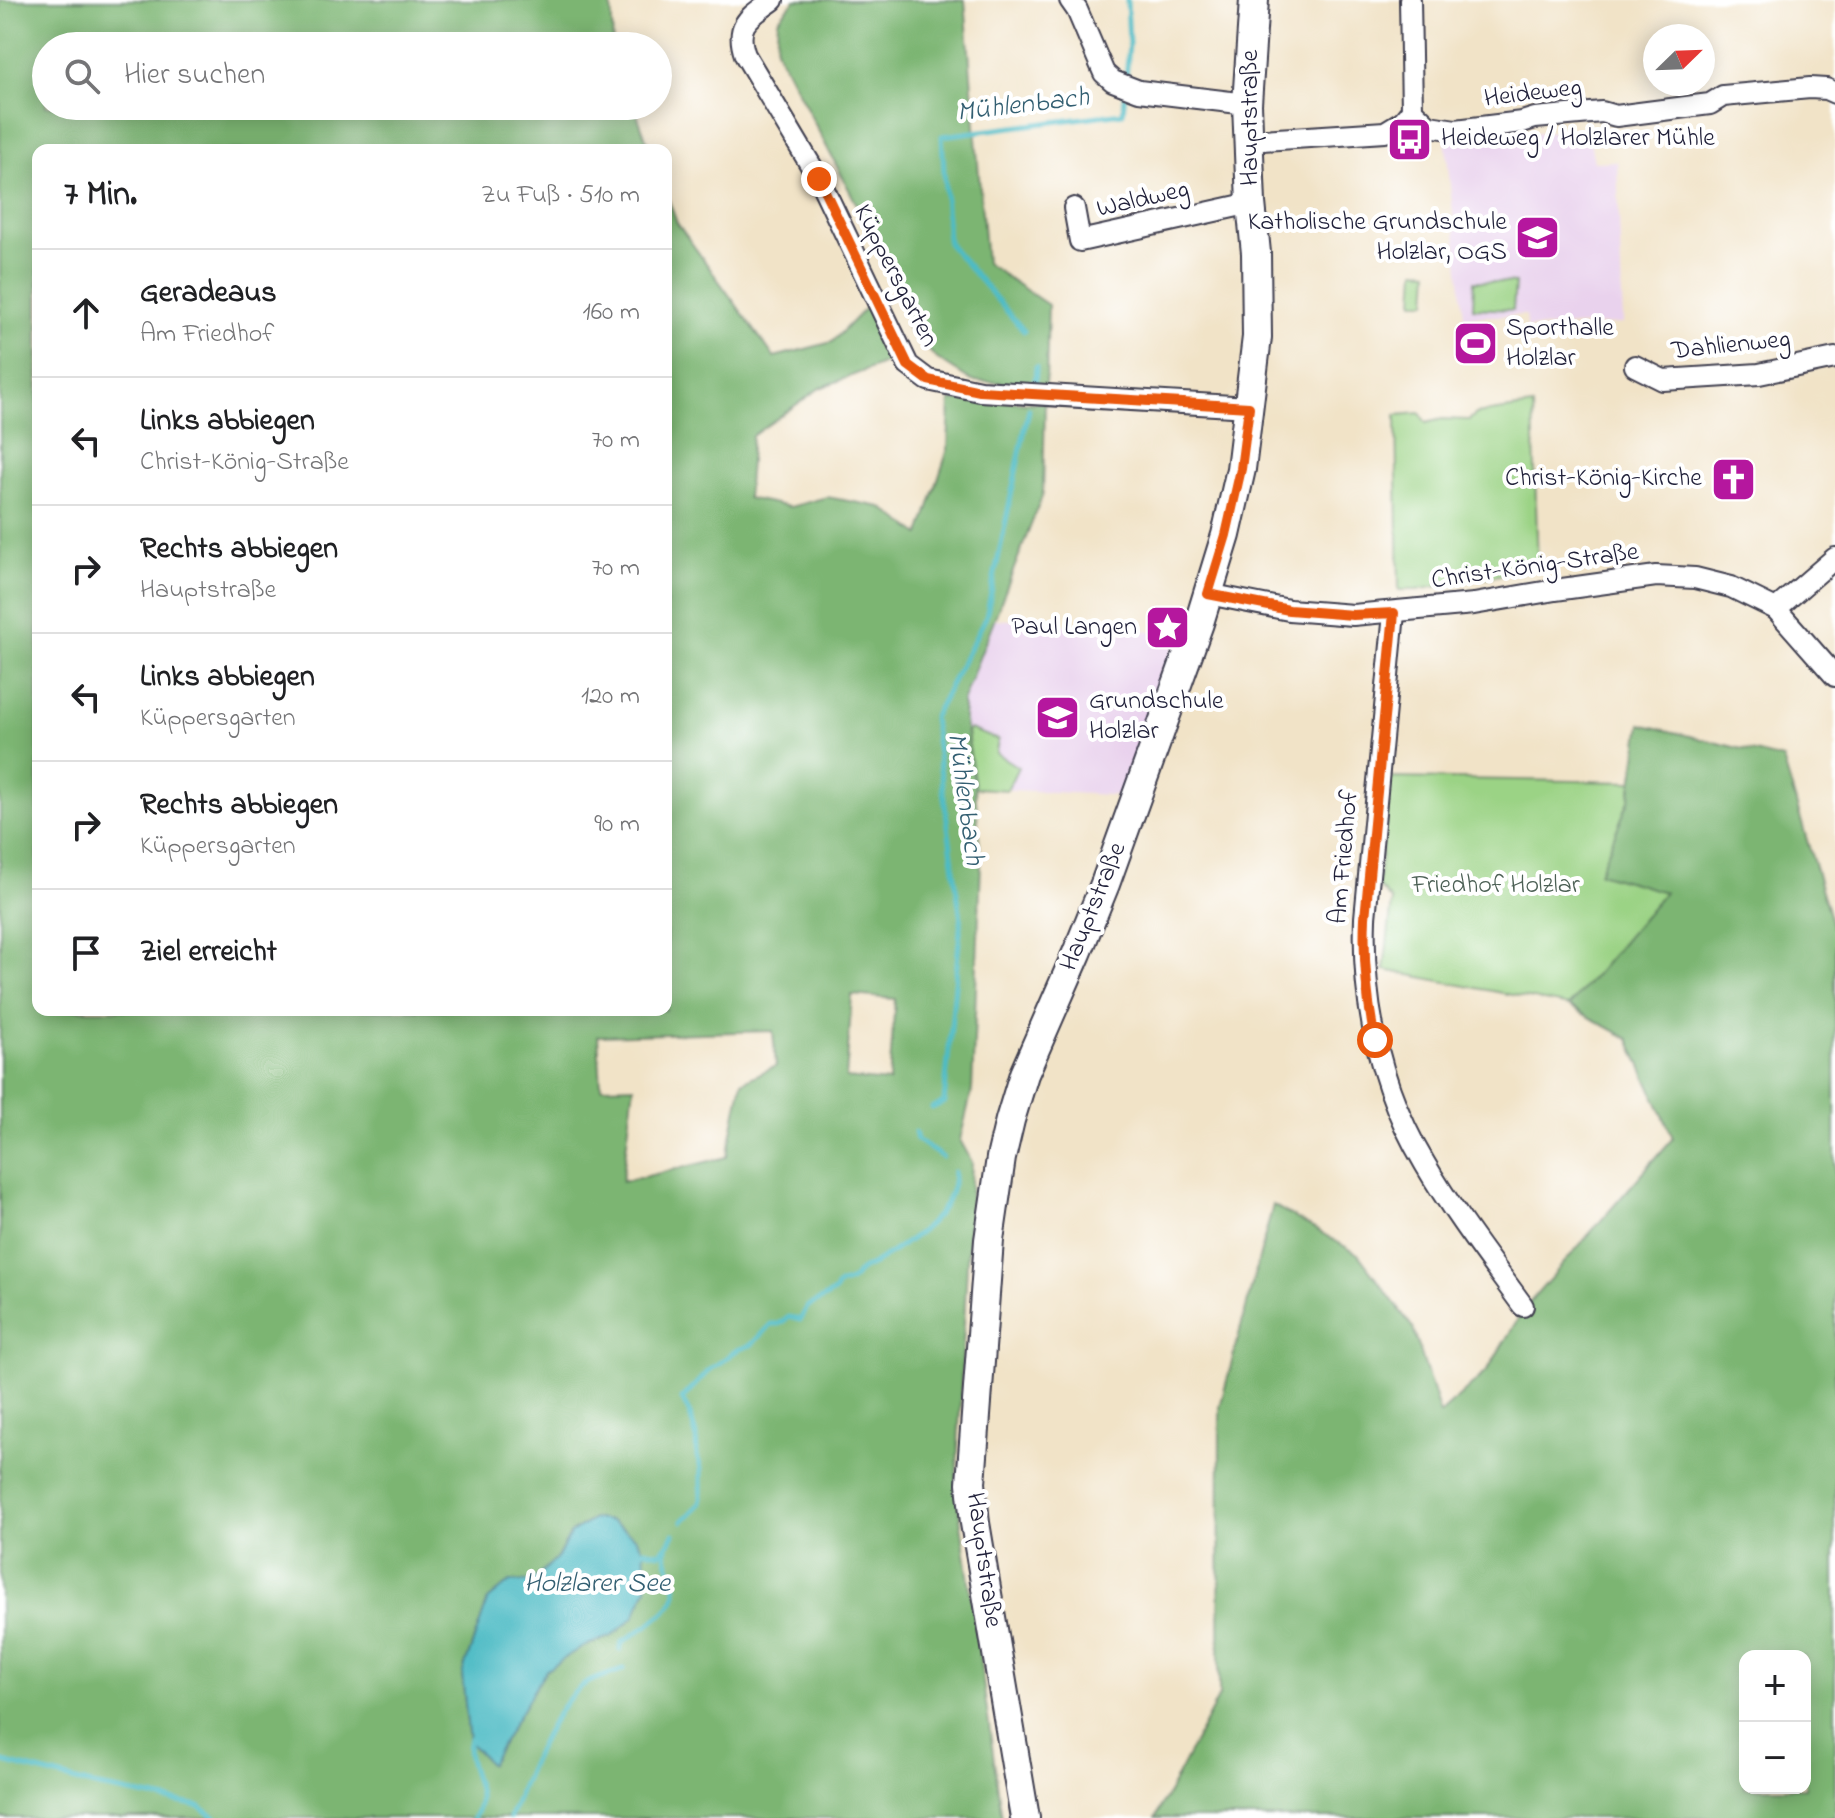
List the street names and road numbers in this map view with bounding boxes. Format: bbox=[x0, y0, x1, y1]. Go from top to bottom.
street label: Hauptstraße bbox=[1232, 50, 1270, 186]
street label: Heideweg bbox=[1482, 69, 1584, 119]
street label: Waldweg bbox=[1093, 171, 1193, 229]
street label: Küppersgarten bbox=[843, 198, 947, 354]
street label: Dahlienweg bbox=[1669, 321, 1792, 371]
street label: Christ-König-Straße bbox=[1429, 534, 1641, 600]
street label: Am Friedhof bbox=[1320, 787, 1370, 926]
street label: Hauptstraße bbox=[1051, 836, 1137, 977]
street label: Hauptstraße bbox=[955, 1490, 1011, 1630]

